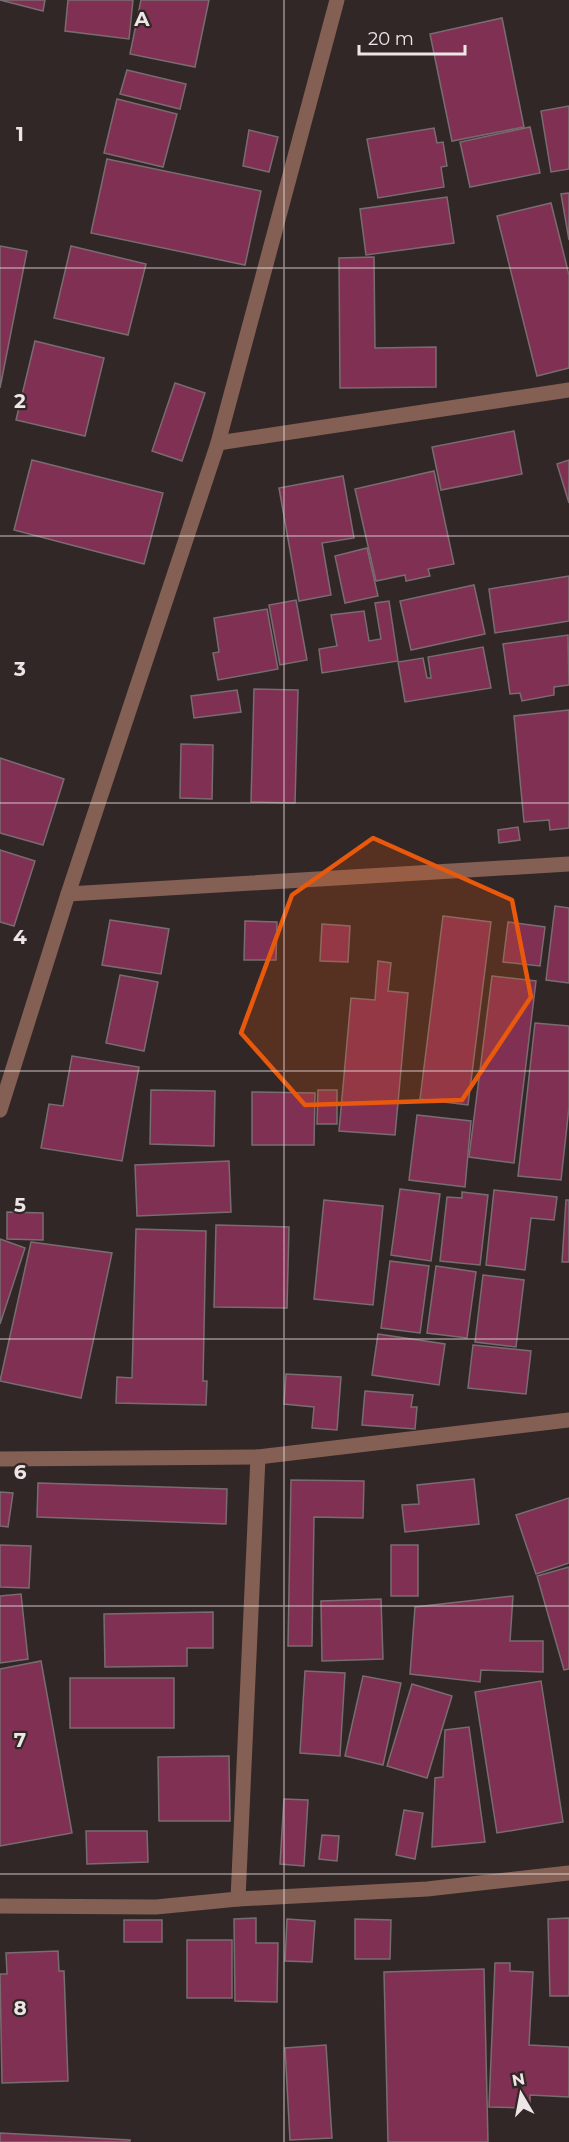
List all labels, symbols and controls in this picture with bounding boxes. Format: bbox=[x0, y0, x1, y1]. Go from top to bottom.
text: A bbox=[133, 7, 150, 31]
scale bar bbox=[359, 18, 466, 56]
text: 20 m bbox=[368, 28, 414, 50]
text: 1 bbox=[16, 122, 24, 146]
text: 2 bbox=[14, 389, 26, 413]
text: 3 bbox=[13, 657, 26, 681]
text: 4 bbox=[13, 925, 27, 949]
text: 5 bbox=[14, 1193, 26, 1217]
text: 6 bbox=[14, 1460, 27, 1484]
text: 7 bbox=[14, 1728, 26, 1752]
text: 8 bbox=[13, 1996, 27, 2020]
north arrow bbox=[491, 2064, 551, 2124]
text: N bbox=[510, 2069, 527, 2090]

